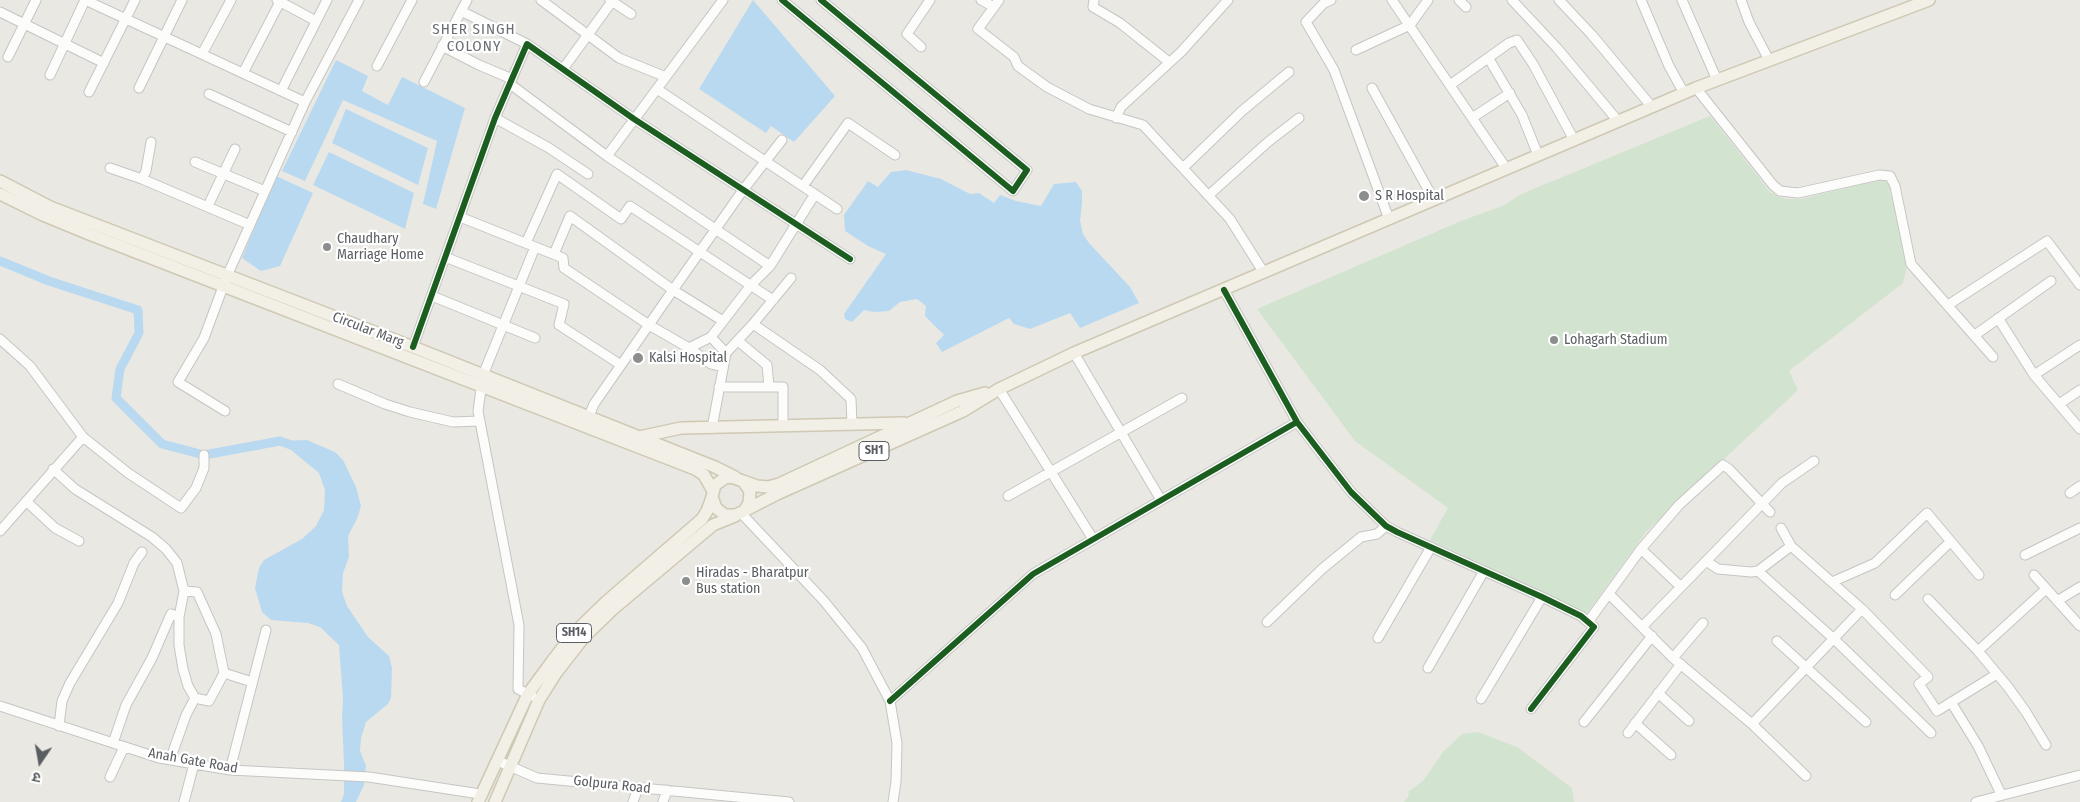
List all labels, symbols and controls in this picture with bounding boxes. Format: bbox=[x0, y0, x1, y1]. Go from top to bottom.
district label: SHER SINGH COLONY bbox=[431, 21, 517, 56]
place label: S R Hospital bbox=[1375, 188, 1444, 204]
marker: S R Hospital bbox=[1357, 189, 1371, 203]
place label: Chaudhary Marriage Home bbox=[337, 231, 424, 264]
marker: Chaudhary Marriage Home bbox=[321, 241, 333, 253]
street label: Circular Marg bbox=[330, 309, 406, 351]
place label: Lohagarh Stadium bbox=[1564, 332, 1667, 348]
marker: Lohagarh Stadium bbox=[1548, 334, 1560, 346]
place label: Kalsi Hospital bbox=[649, 350, 727, 366]
marker: Kalsi Hospital bbox=[631, 351, 645, 365]
road number: SH1 bbox=[859, 442, 889, 461]
place label: Hiradas - Bharatpur Bus station bbox=[696, 565, 809, 598]
marker: Hiradas - Bharatpur Bus station bbox=[680, 575, 692, 587]
road number: SH14 bbox=[556, 624, 592, 642]
north arrow bbox=[15, 737, 65, 787]
street label: Anah Gate Road bbox=[147, 745, 239, 777]
text: उ bbox=[31, 768, 43, 786]
street label: Golpura Road bbox=[573, 773, 651, 797]

